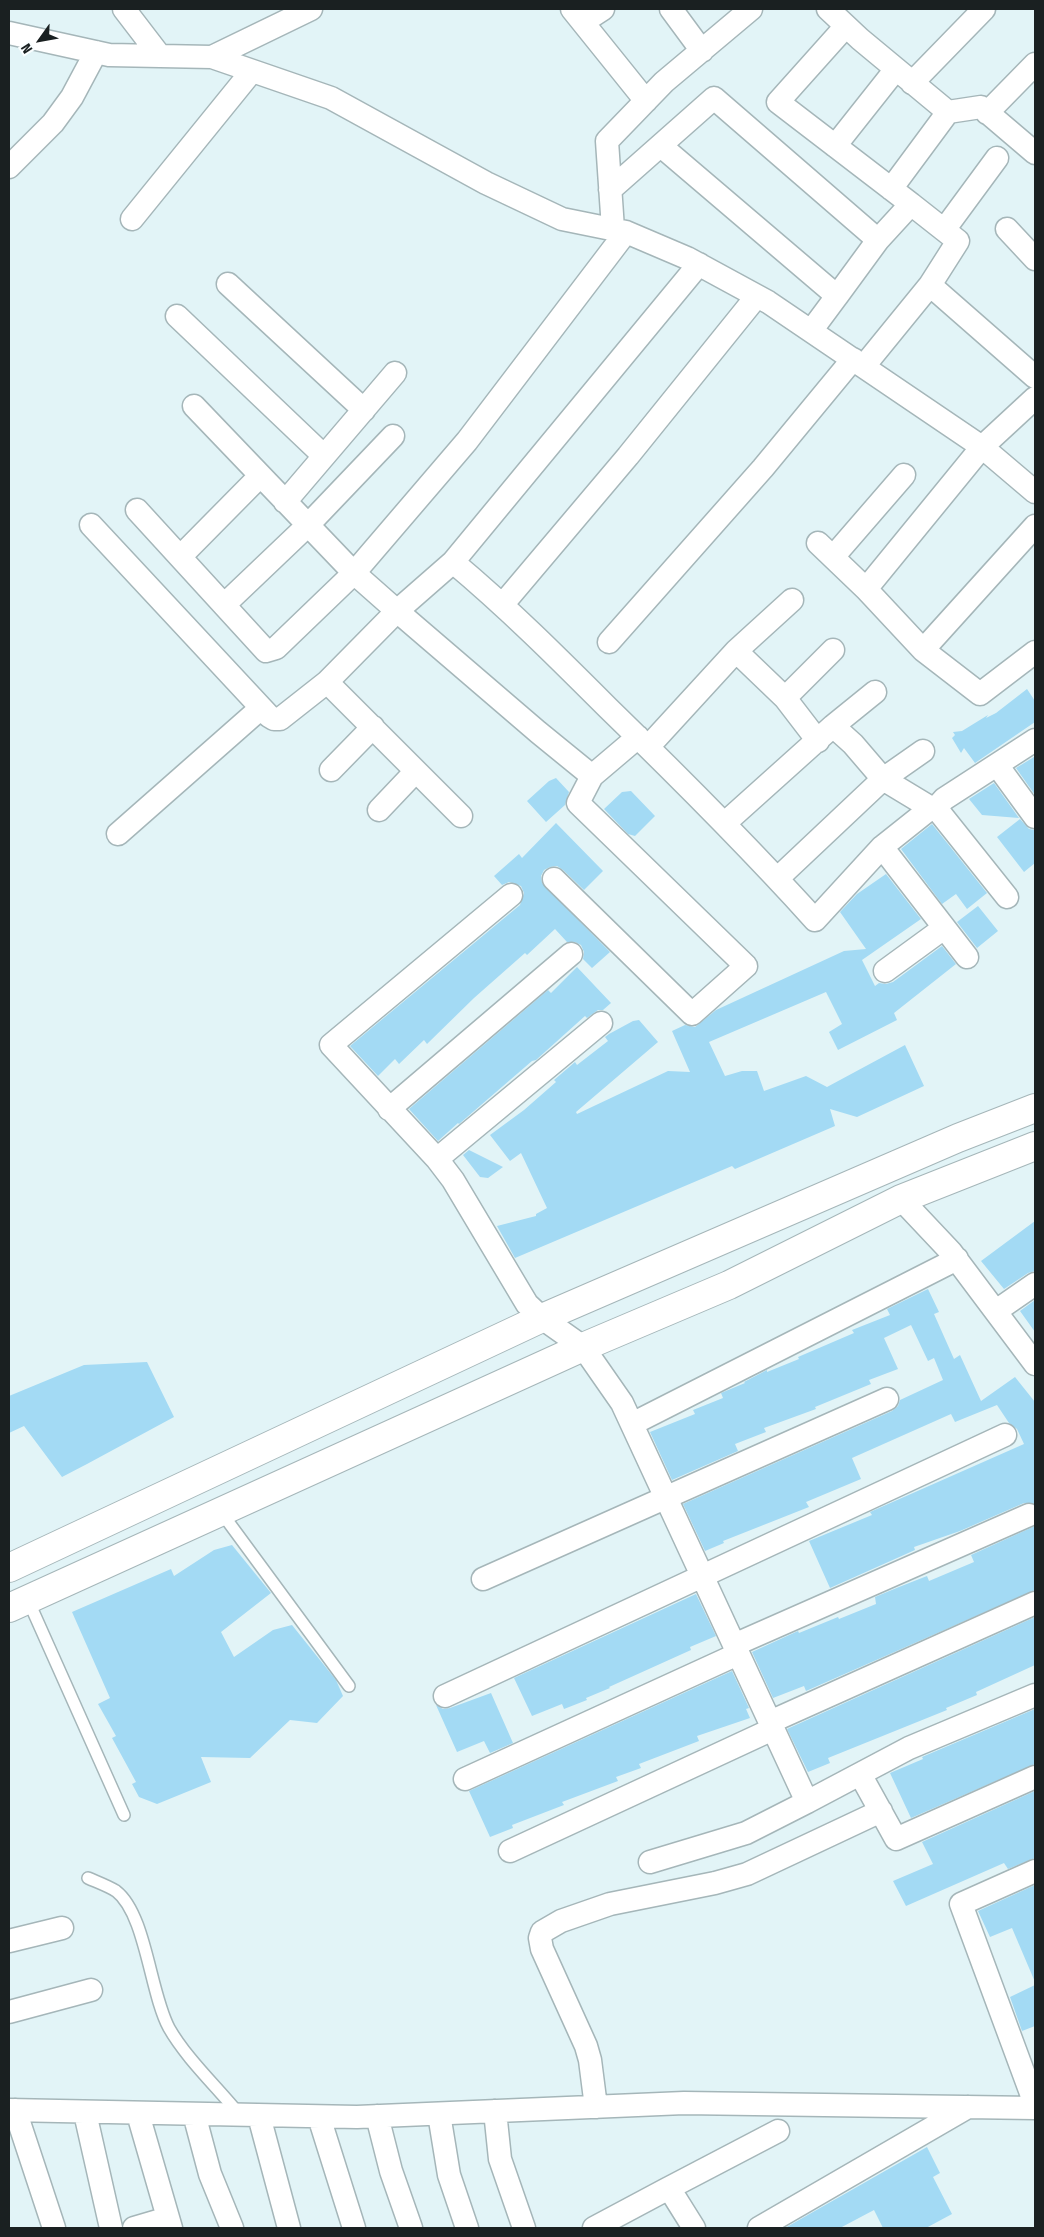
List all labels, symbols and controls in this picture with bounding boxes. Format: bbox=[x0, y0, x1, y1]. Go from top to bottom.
north arrow bbox=[15, 15, 65, 65]
text: N bbox=[17, 40, 36, 56]

